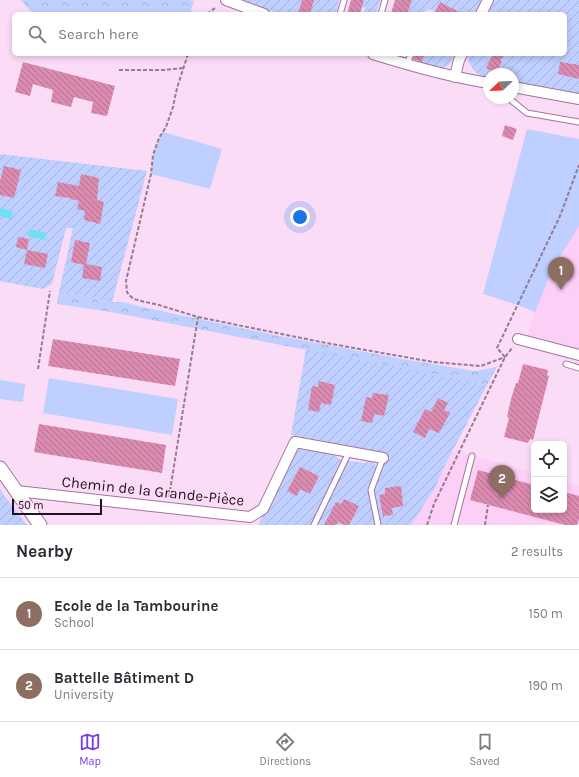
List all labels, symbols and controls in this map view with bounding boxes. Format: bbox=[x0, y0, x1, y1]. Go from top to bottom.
search box bbox=[12, 12, 567, 56]
icon: search bbox=[26, 23, 48, 45]
text: Search here bbox=[58, 25, 139, 43]
north arrow bbox=[483, 68, 519, 104]
your location bbox=[290, 207, 310, 227]
pin: 1 bbox=[548, 257, 574, 290]
map controls bbox=[531, 441, 567, 513]
button: locate bbox=[531, 441, 567, 477]
pin: 2 bbox=[489, 465, 515, 498]
street label: Chemin de la Grande-Pièce bbox=[61, 472, 245, 510]
button: layers bbox=[531, 477, 567, 513]
scale bar bbox=[12, 497, 102, 516]
text: 50 m bbox=[18, 499, 44, 512]
text: Nearby bbox=[16, 541, 73, 561]
text: 2 results bbox=[511, 544, 563, 559]
text: Ecole de la Tambourine bbox=[54, 597, 218, 615]
text: 1 bbox=[27, 606, 31, 621]
text: 150 m bbox=[528, 606, 563, 621]
text: School bbox=[54, 615, 94, 630]
text: Battelle Bâtiment D bbox=[54, 669, 194, 687]
text: 2 bbox=[25, 678, 33, 693]
text: 190 m bbox=[528, 678, 563, 693]
text: University bbox=[54, 687, 114, 702]
tab: Map bbox=[79, 731, 101, 768]
tab: Directions bbox=[259, 731, 311, 768]
tab: Saved bbox=[469, 731, 500, 768]

